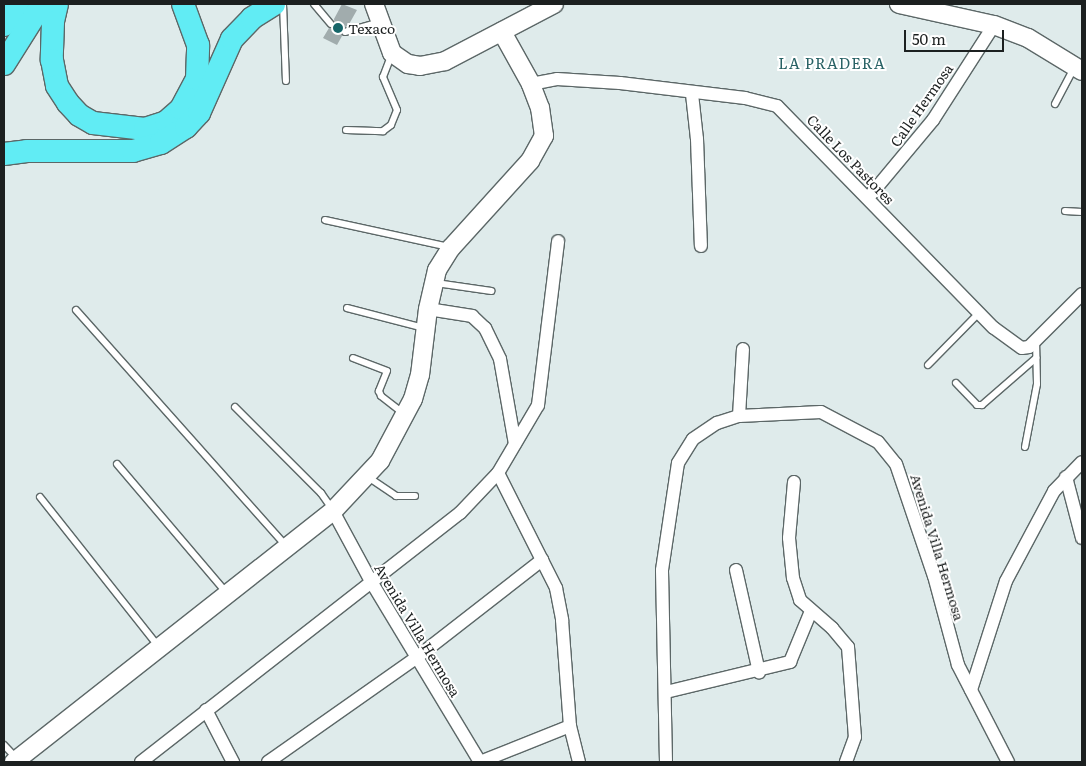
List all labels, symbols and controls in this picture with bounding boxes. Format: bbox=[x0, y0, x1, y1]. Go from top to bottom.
place label: Texaco bbox=[348, 20, 395, 36]
scale bar bbox=[906, 20, 1006, 52]
marker: Texaco bbox=[332, 22, 344, 34]
text: 50 m bbox=[912, 27, 946, 50]
district label: LA PRADERA bbox=[777, 54, 887, 72]
street label: Calle Hermosa bbox=[886, 60, 956, 150]
street label: Calle Los Pastores bbox=[804, 111, 898, 207]
street label: Avenida Villa Hermosa bbox=[908, 472, 968, 622]
street label: Avenida Villa Hermosa bbox=[372, 560, 464, 700]

